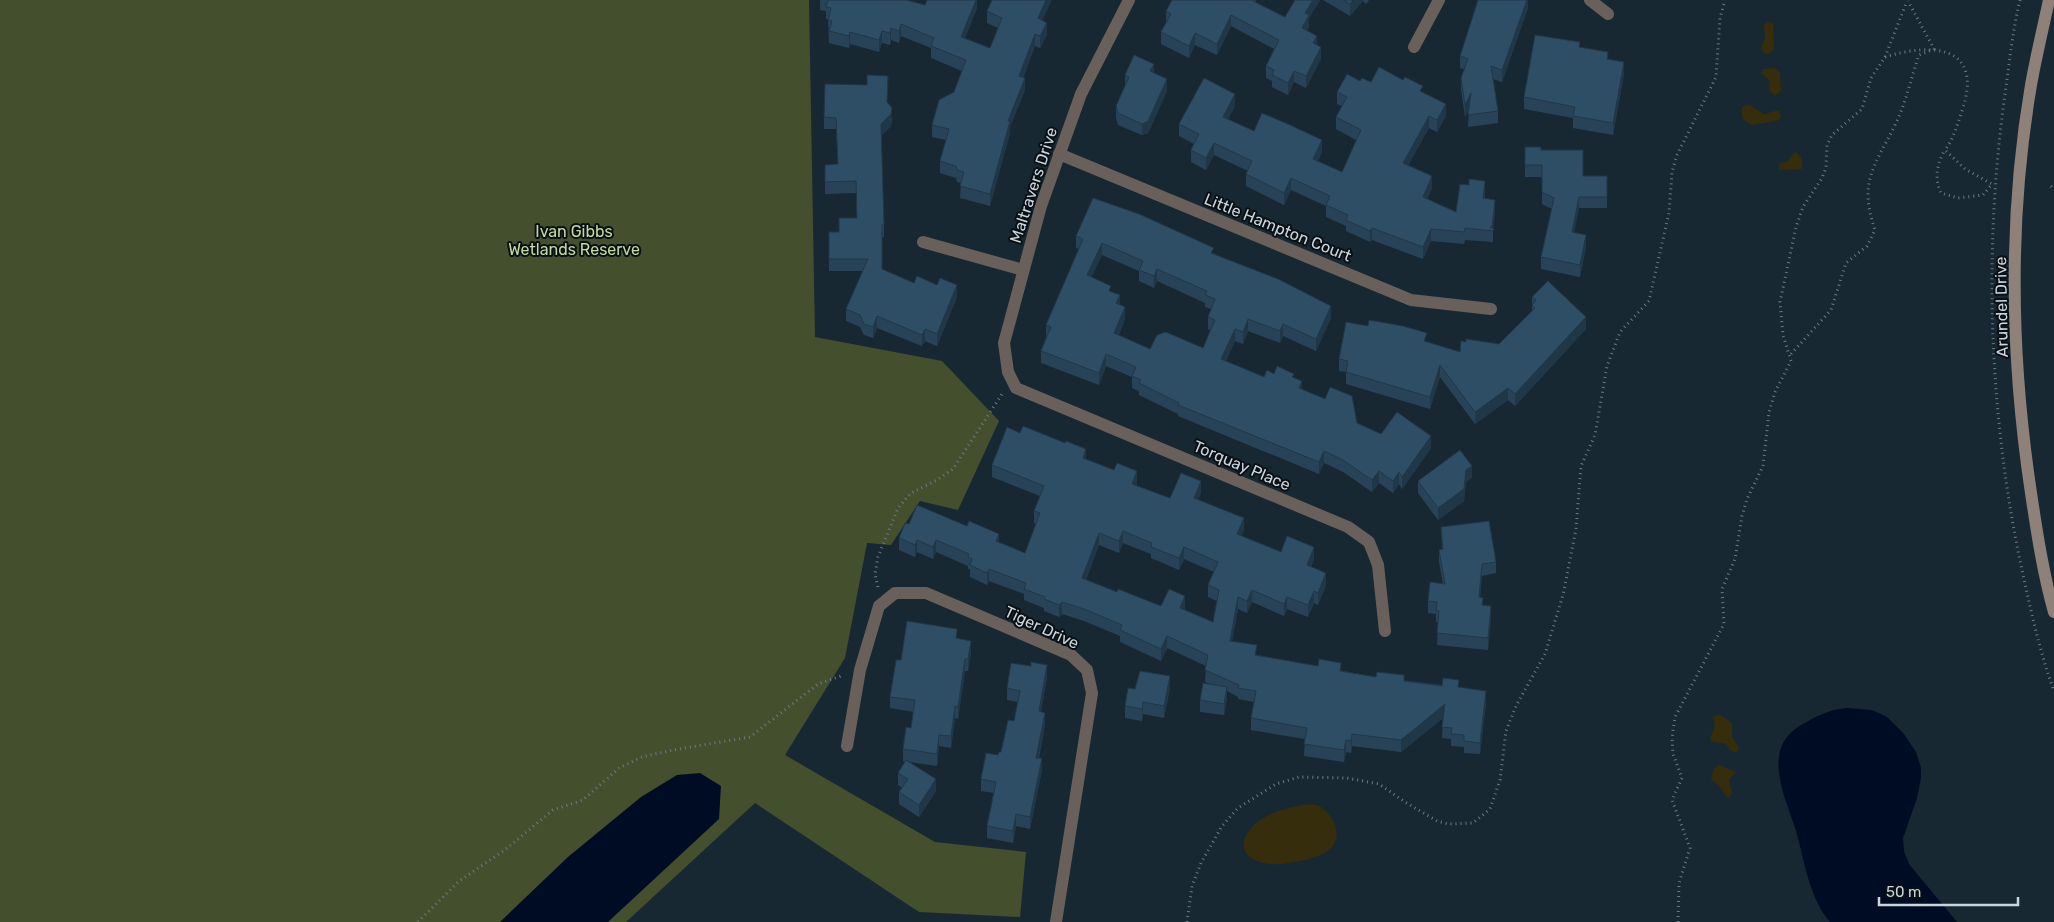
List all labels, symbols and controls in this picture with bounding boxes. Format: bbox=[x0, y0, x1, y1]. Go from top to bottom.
street label: Maltravers Drive bbox=[1006, 125, 1061, 245]
street label: Little Hampton Court bbox=[1201, 189, 1354, 266]
park label: Ivan Gibbs Wetlands Reserve bbox=[508, 222, 640, 259]
street label: Arundel Drive bbox=[1991, 256, 2012, 358]
street label: Torquay Place bbox=[1190, 436, 1293, 494]
street label: Tiger Drive bbox=[1002, 602, 1082, 653]
scale bar bbox=[1879, 874, 2018, 906]
text: 50 m bbox=[1886, 883, 1921, 901]

